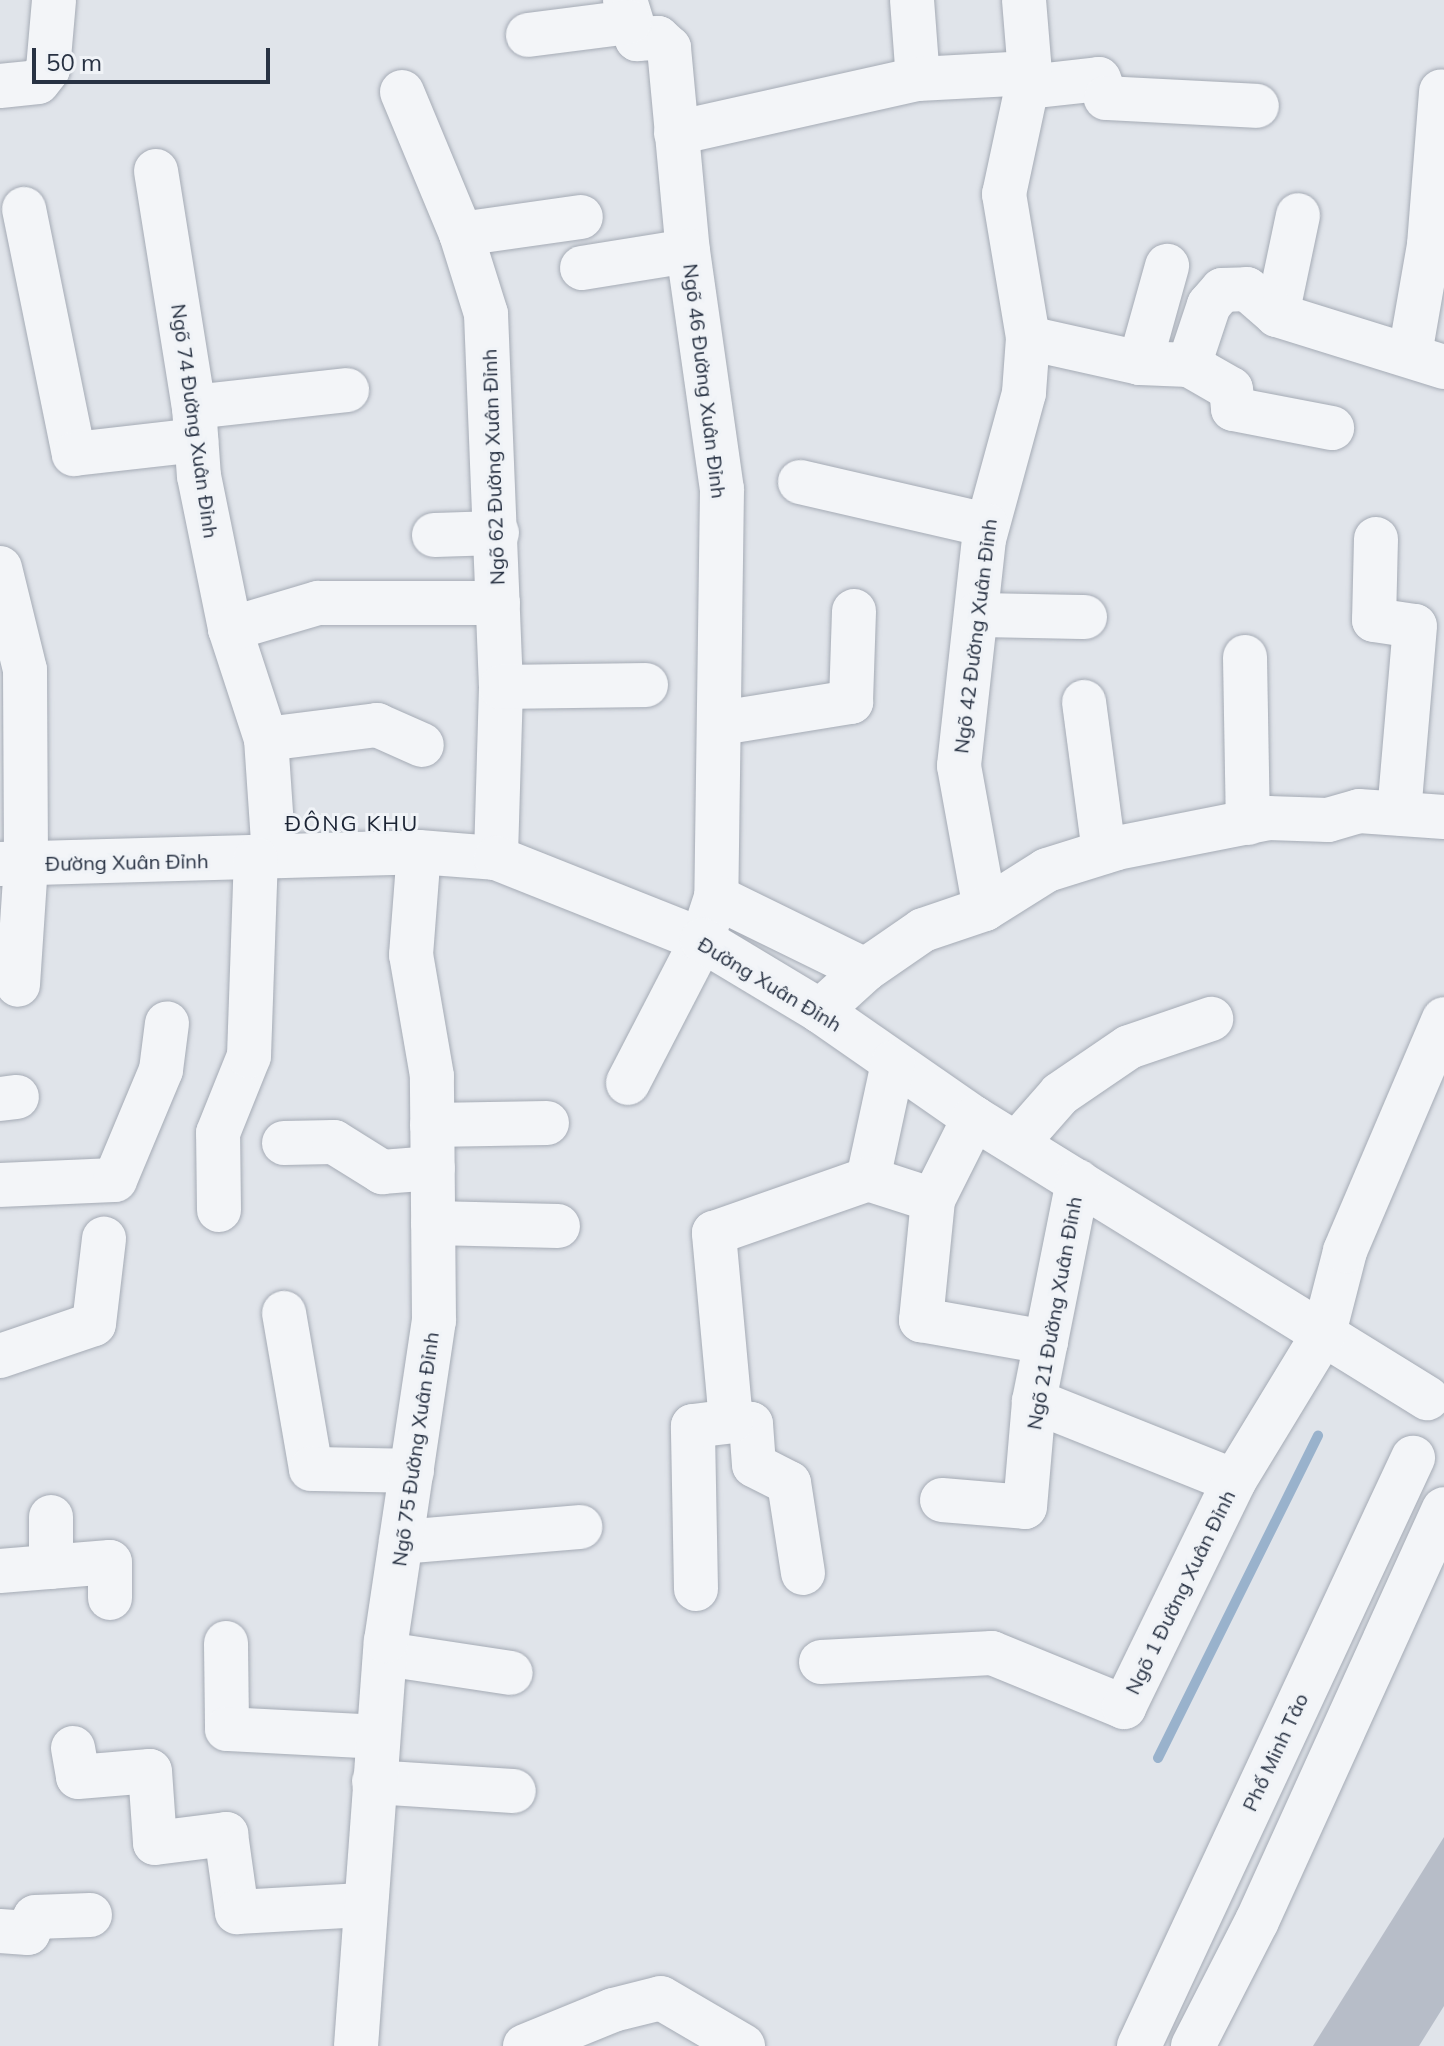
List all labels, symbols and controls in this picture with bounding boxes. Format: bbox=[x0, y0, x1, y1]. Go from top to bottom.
scale bar bbox=[36, 32, 274, 82]
text: 50 m bbox=[46, 47, 102, 77]
street label: Ngõ 46 Đường Xuân Đỉnh bbox=[679, 262, 731, 500]
street label: Ngõ 74 Đường Xuân Đỉnh bbox=[167, 302, 223, 540]
street label: Ngõ 62 Đường Xuân Đỉnh bbox=[477, 348, 509, 586]
street label: Ngõ 42 Đường Xuân Đỉnh bbox=[949, 517, 1001, 755]
district label: ĐÔNG KHU bbox=[285, 811, 419, 837]
street label: Đường Xuân Đỉnh bbox=[45, 849, 209, 875]
street label: Đường Xuân Đỉnh bbox=[694, 932, 846, 1036]
street label: Ngõ 21 Đường Xuân Đỉnh bbox=[1022, 1195, 1086, 1431]
street label: Ngõ 75 Đường Xuân Đỉnh bbox=[387, 1330, 443, 1568]
street label: Ngõ 1 Đường Xuân Đỉnh bbox=[1120, 1486, 1240, 1698]
street label: Phố Minh Tảo bbox=[1237, 1689, 1313, 1815]

